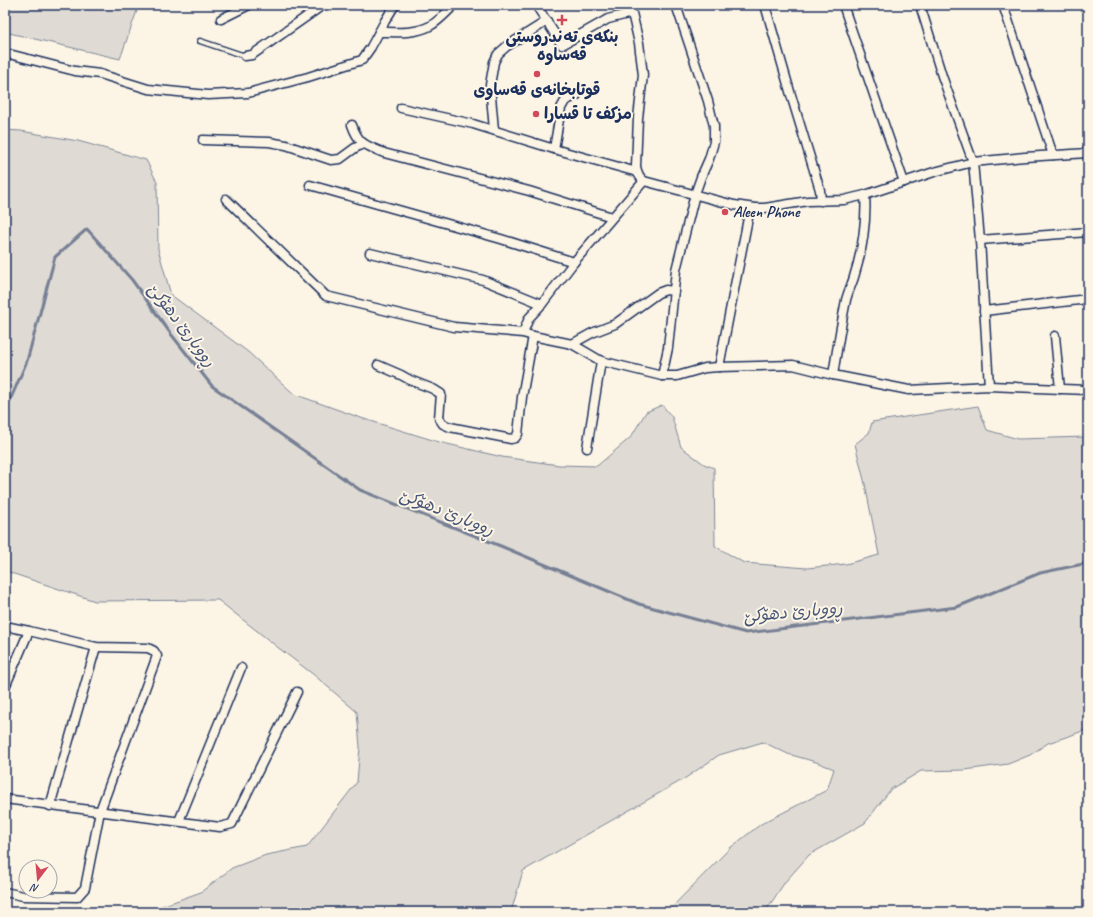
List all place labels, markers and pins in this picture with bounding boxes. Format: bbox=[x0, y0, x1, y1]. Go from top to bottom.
marker: بنکەی تەندروستی قەساوە bbox=[556, 14, 568, 26]
place label: بنکەی تەندروستی قەساوە bbox=[506, 27, 618, 66]
marker: قوتابخانەی قەساوی bbox=[532, 69, 542, 79]
place label: قوتابخانەی قەساوی bbox=[474, 80, 600, 101]
place label: مزكف تا قسارا bbox=[544, 104, 632, 124]
marker: مزكف تا قسارا bbox=[531, 109, 541, 119]
place label: Aleen Phone bbox=[733, 202, 801, 222]
marker: Aleen Phone bbox=[720, 207, 730, 217]

